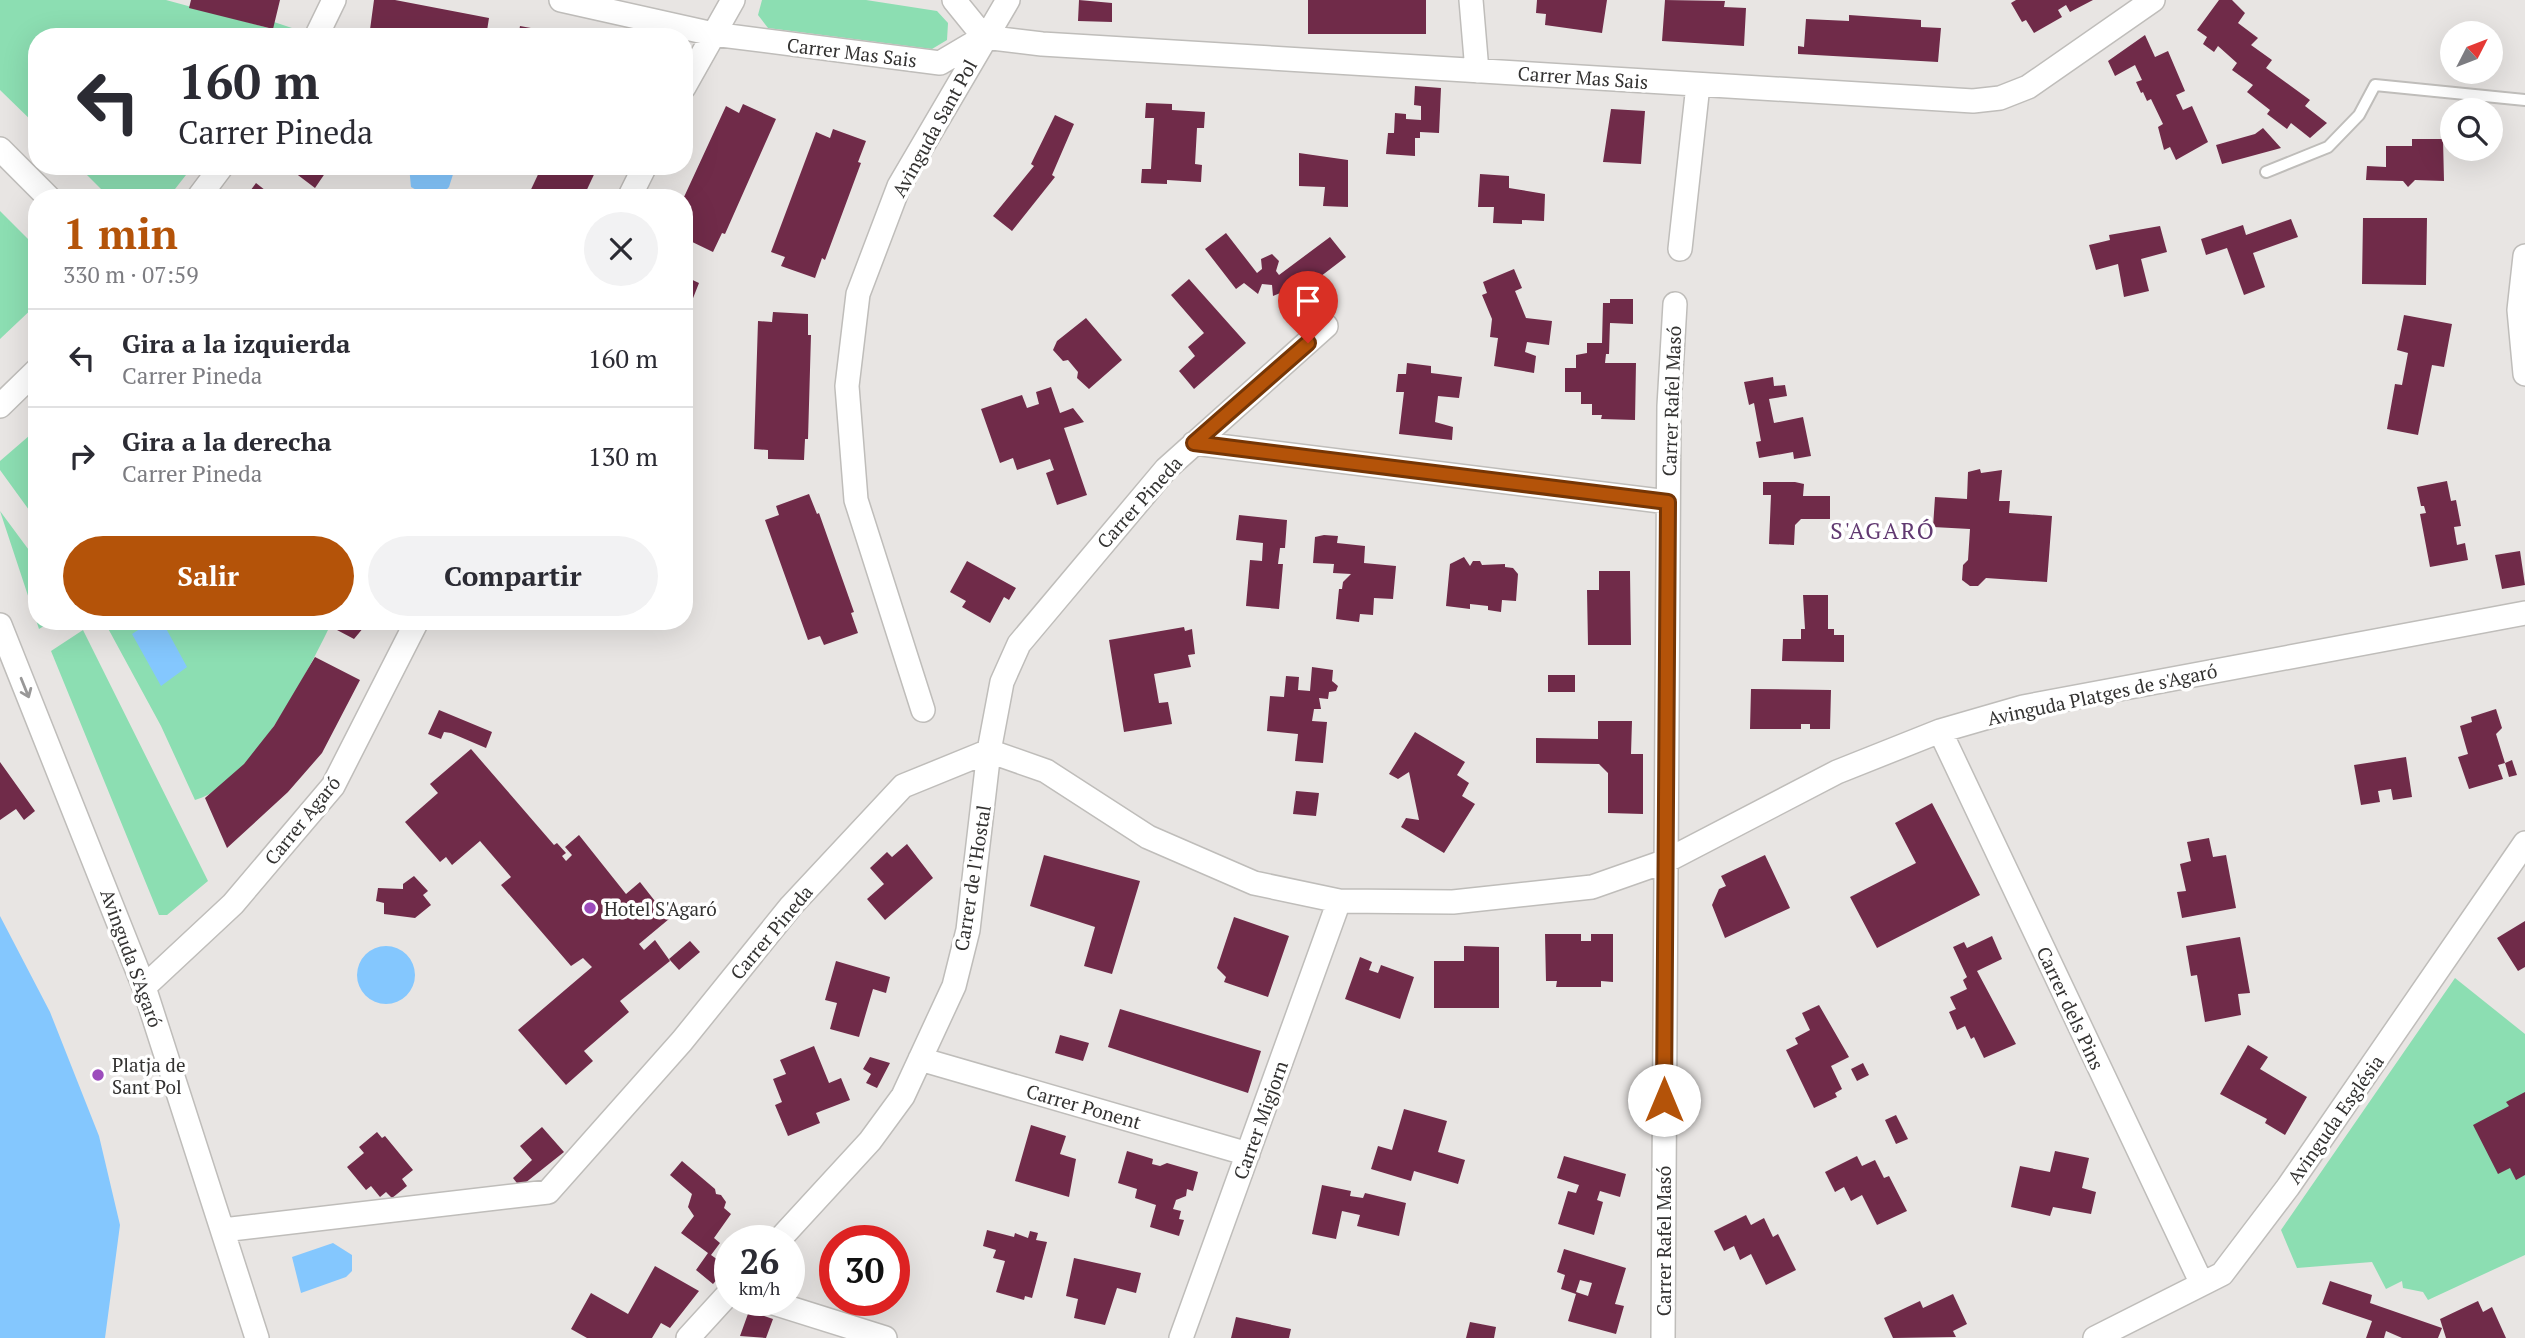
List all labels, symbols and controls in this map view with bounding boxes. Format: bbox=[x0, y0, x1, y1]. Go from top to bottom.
north arrow bbox=[2440, 21, 2502, 84]
map controls bbox=[2440, 21, 2503, 161]
street label: Carrer Mas Sais bbox=[786, 32, 918, 72]
text: 160 m bbox=[178, 48, 320, 113]
street label: Avinguda Sant Pol bbox=[886, 55, 982, 201]
icon: left bbox=[63, 56, 154, 147]
street label: Carrer Mas Sais bbox=[1517, 60, 1649, 94]
button: search bbox=[2440, 98, 2503, 161]
text: Carrer Pineda bbox=[178, 111, 373, 153]
text: 1 min bbox=[63, 205, 178, 261]
button: close bbox=[584, 212, 658, 286]
text: 330 m · 07:59 bbox=[63, 259, 198, 290]
pin bbox=[1278, 271, 1338, 343]
icon: arrive bbox=[1289, 282, 1327, 320]
street label: Carrer Rafel Masó bbox=[1656, 325, 1686, 477]
text: Gira a la izquierda bbox=[122, 326, 350, 360]
icon: left bbox=[63, 339, 101, 377]
text: 160 m bbox=[588, 341, 658, 375]
text: Carrer Pineda bbox=[122, 360, 262, 391]
text: Gira a la derecha bbox=[122, 424, 332, 458]
icon: right bbox=[63, 437, 101, 475]
text: 130 m bbox=[588, 439, 658, 473]
street label: Carrer Pineda bbox=[1091, 450, 1187, 553]
text: Carrer Pineda bbox=[122, 458, 262, 489]
district label: S'AGARÓ bbox=[1830, 515, 1936, 546]
button: Salir bbox=[63, 536, 354, 616]
button: Compartir bbox=[368, 536, 658, 616]
street label: Avinguda Platges de s'Agaró bbox=[1985, 657, 2219, 731]
one-way arrow bbox=[20, 677, 33, 699]
street label: Carrer Agaró bbox=[259, 770, 345, 870]
street label: Carrer de l'Hostal bbox=[948, 803, 996, 953]
street label: Carrer Pineda bbox=[724, 879, 818, 984]
street label: Avinguda S'Agaró bbox=[95, 885, 169, 1031]
place label: Hotel S'Agaró bbox=[604, 896, 717, 921]
marker: Hotel S'Agaró bbox=[582, 900, 598, 916]
street label: Carrer dels Pins bbox=[2032, 942, 2110, 1074]
street label: Avinguda Església bbox=[2281, 1049, 2389, 1188]
place label: Platja de Sant Pol bbox=[112, 1052, 185, 1099]
street label: Carrer Migjorn bbox=[1227, 1057, 1293, 1183]
position arrow bbox=[1627, 1063, 1701, 1137]
marker: Platja de Sant Pol bbox=[90, 1067, 106, 1083]
street label: Carrer Ponent bbox=[1024, 1078, 1144, 1134]
street label: Carrer Rafel Masó bbox=[1651, 1166, 1676, 1316]
speed limit sign: 30 bbox=[819, 1225, 910, 1316]
text: 26 bbox=[740, 1238, 779, 1284]
text: km/h bbox=[739, 1276, 780, 1300]

